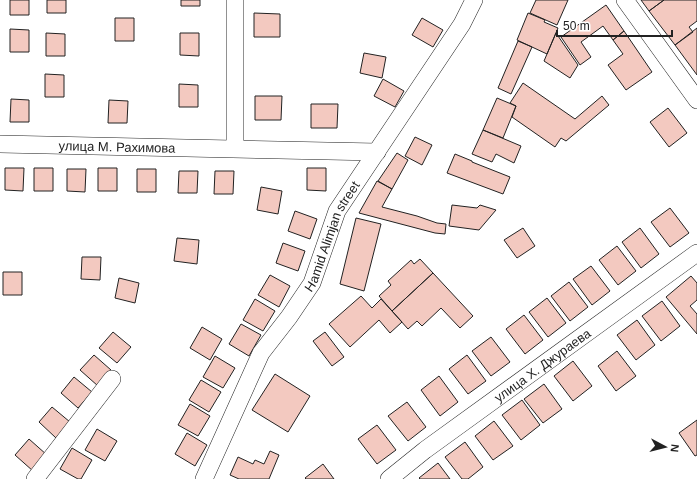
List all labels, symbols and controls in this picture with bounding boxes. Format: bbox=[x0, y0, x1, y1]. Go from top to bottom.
scale bar bbox=[557, 12, 672, 38]
text: 50 m bbox=[563, 19, 590, 33]
street label: улица М. Рахимова bbox=[58, 138, 176, 156]
street label: Hamid Alimjan street bbox=[301, 178, 363, 295]
street label: улица Х. Джураева bbox=[492, 325, 594, 405]
north arrow bbox=[645, 427, 685, 467]
text: N bbox=[668, 444, 681, 453]

